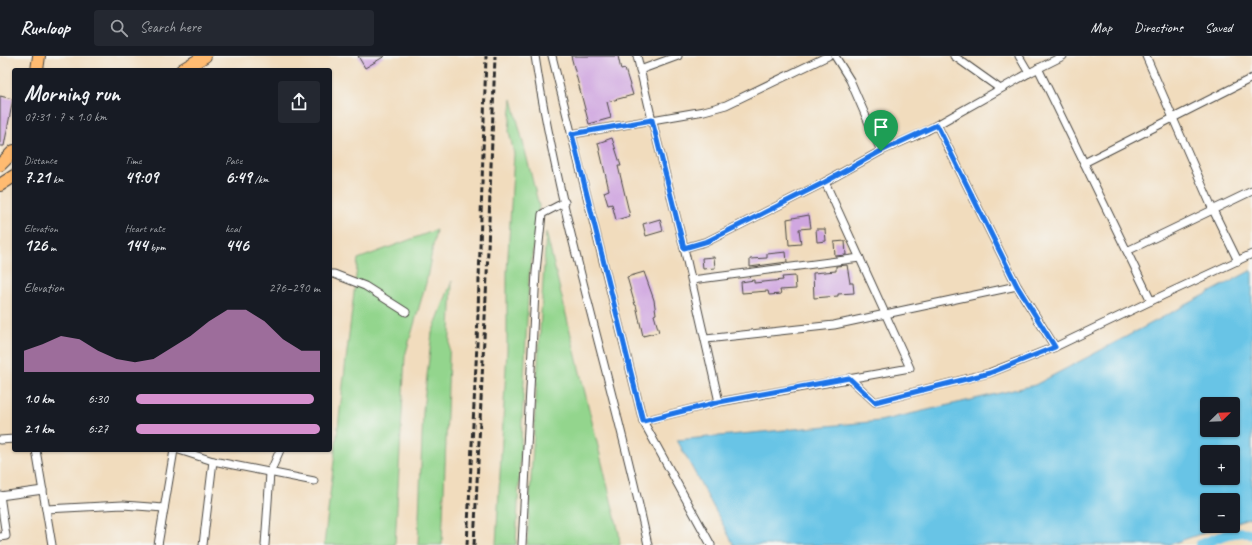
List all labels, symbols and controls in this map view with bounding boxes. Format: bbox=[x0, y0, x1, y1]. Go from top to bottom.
search box bbox=[94, 10, 374, 46]
text: Runloop bbox=[20, 16, 70, 40]
icon: search bbox=[108, 17, 130, 39]
text: Search here bbox=[140, 18, 201, 37]
text: Map bbox=[1091, 19, 1112, 36]
text: Directions bbox=[1134, 19, 1183, 36]
text: Saved bbox=[1205, 19, 1232, 36]
text: Morning run bbox=[24, 80, 120, 108]
button: share bbox=[278, 81, 320, 123]
text: 07:31 · 7 × 1.0 km bbox=[24, 109, 107, 125]
pin bbox=[864, 110, 898, 151]
icon: arrive bbox=[870, 116, 892, 138]
text: Distance bbox=[24, 153, 57, 167]
text: Time bbox=[125, 153, 142, 167]
text: Pace bbox=[225, 153, 242, 167]
text: 7.21 bbox=[24, 167, 50, 188]
text: 49:09 bbox=[125, 167, 158, 188]
text: 6:49 bbox=[225, 167, 252, 188]
text: km bbox=[50, 172, 64, 186]
text: /km bbox=[252, 172, 269, 186]
text: Elevation bbox=[24, 221, 58, 235]
text: Heart rate bbox=[125, 221, 165, 235]
text: kcal bbox=[225, 221, 240, 235]
text: 126 bbox=[24, 235, 47, 256]
text: 144 bbox=[125, 235, 148, 256]
text: 446 bbox=[225, 235, 249, 256]
text: m bbox=[47, 240, 56, 254]
text: bpm bbox=[148, 240, 165, 254]
text: Elevation bbox=[24, 280, 64, 296]
text: 276–290 m bbox=[269, 280, 320, 296]
text: 1.0 km bbox=[24, 391, 54, 407]
text: 6:30 bbox=[88, 391, 108, 407]
north arrow bbox=[1200, 397, 1240, 437]
map controls bbox=[1200, 397, 1240, 533]
text: 2.1 km bbox=[24, 421, 54, 437]
text: 6:27 bbox=[88, 421, 108, 437]
button: + bbox=[1200, 445, 1240, 485]
button: − bbox=[1200, 493, 1240, 533]

